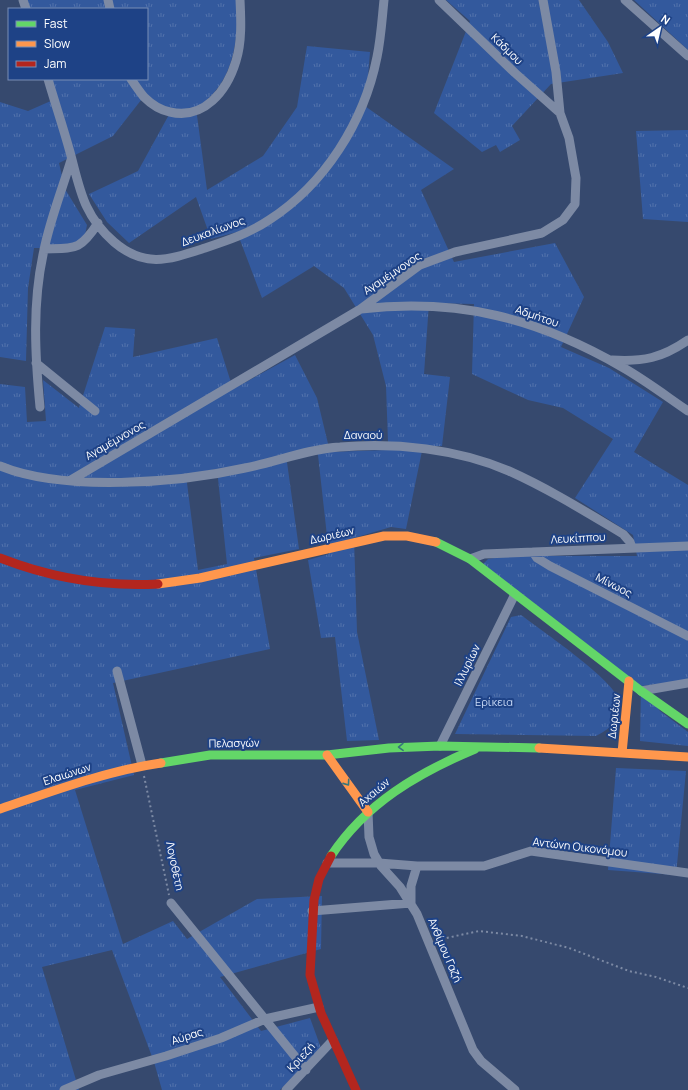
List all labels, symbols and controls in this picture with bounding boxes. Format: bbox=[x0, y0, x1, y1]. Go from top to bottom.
legend bbox=[8, 8, 148, 80]
north arrow bbox=[640, 8, 680, 48]
text: N bbox=[658, 11, 673, 28]
text: Fast bbox=[44, 15, 68, 32]
street label: Κάδμου bbox=[488, 30, 527, 68]
text: Slow bbox=[44, 35, 70, 52]
text: Jam bbox=[44, 55, 66, 72]
street label: Δευκαλίωνος bbox=[179, 212, 247, 249]
street label: Αγαμέμνονος bbox=[360, 248, 424, 298]
street label: Αδμήτου bbox=[513, 301, 561, 330]
street label: Αγαμέμνονος bbox=[82, 416, 148, 463]
street label: Δαναού bbox=[344, 427, 382, 442]
street label: Δωριέων bbox=[308, 522, 356, 547]
street label: Λευκίππου bbox=[550, 529, 606, 546]
street label: Μίνωος bbox=[593, 569, 635, 600]
street label: Ιλλυρίων bbox=[450, 641, 483, 688]
street label: Δωριέων bbox=[604, 692, 623, 739]
park label: Ερίκεια bbox=[475, 694, 513, 709]
street label: Πελασγών bbox=[208, 735, 260, 750]
one-way arrow bbox=[398, 743, 404, 752]
street label: Ελαιώνων bbox=[41, 759, 93, 788]
street label: Αχαιών bbox=[355, 774, 393, 809]
one-way arrow bbox=[342, 779, 349, 786]
street label: Αντώνη Οικονόμου bbox=[532, 833, 628, 860]
street label: Λογοθέτη bbox=[163, 840, 188, 892]
street label: Ανθίμου Γαζή bbox=[425, 915, 466, 984]
street label: Αύρας bbox=[169, 1023, 205, 1048]
street label: Κριεζή bbox=[283, 1039, 318, 1074]

